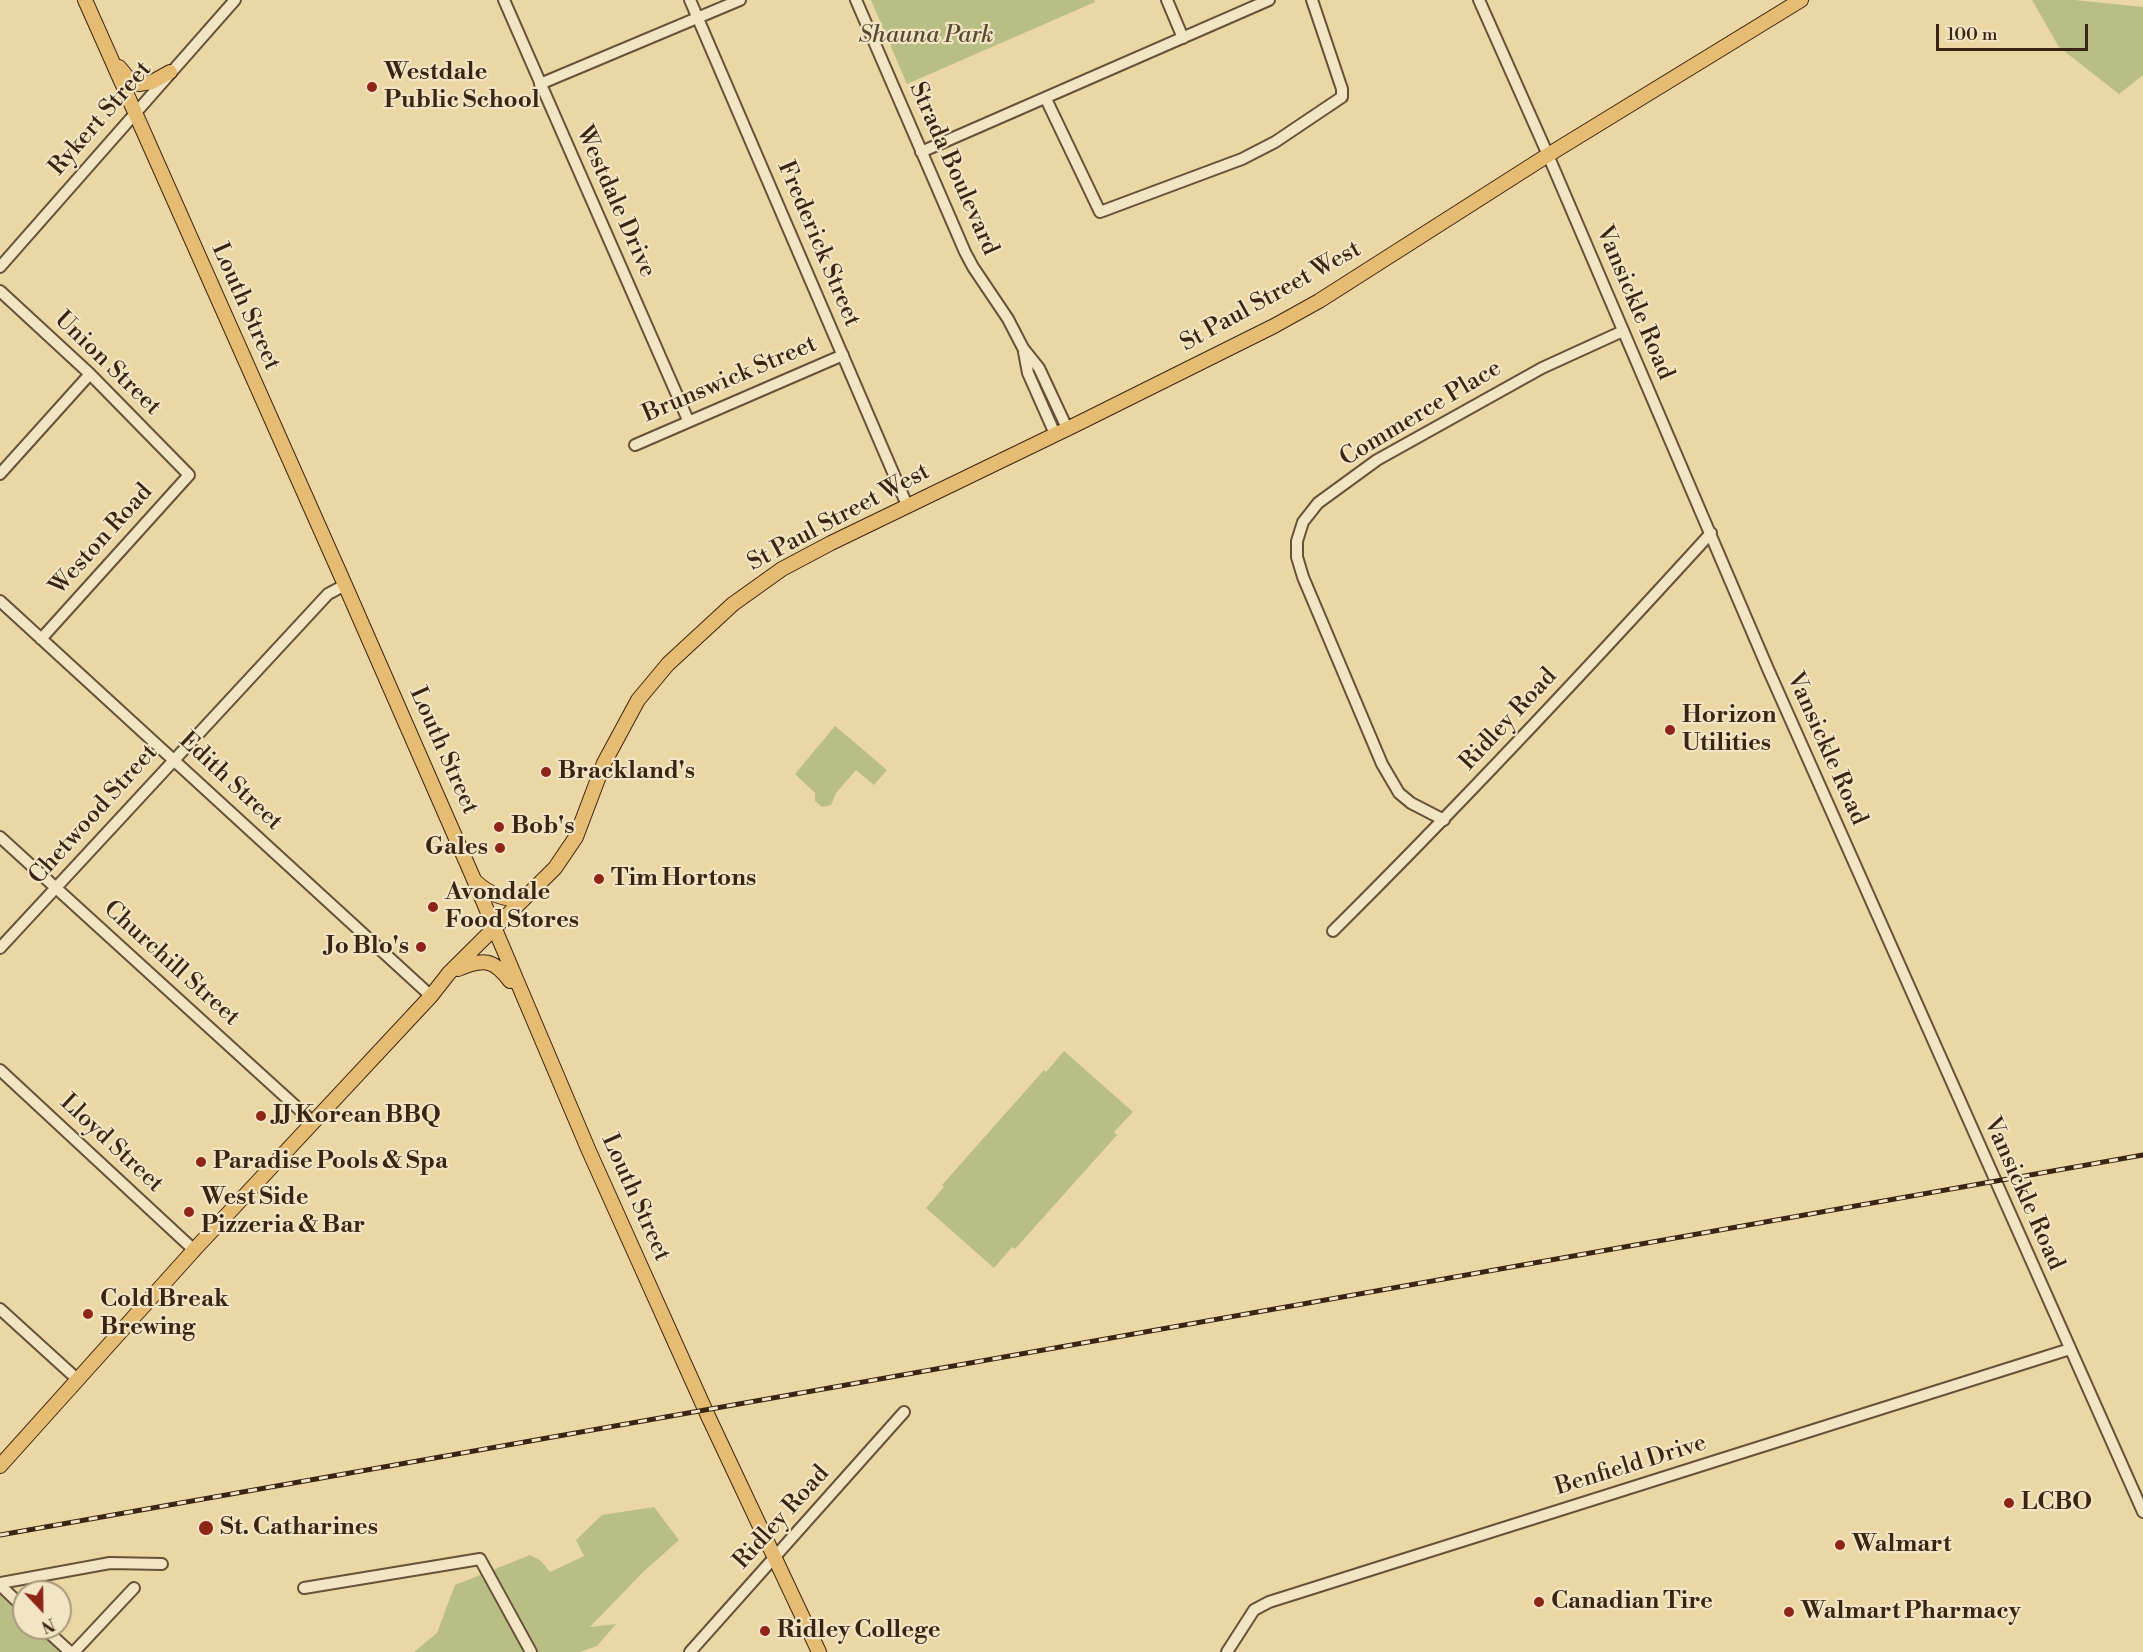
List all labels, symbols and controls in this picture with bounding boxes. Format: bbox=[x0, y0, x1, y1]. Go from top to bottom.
scale bar bbox=[1939, 12, 2090, 50]
park label: Shauna Park bbox=[859, 22, 993, 50]
text: 100 m bbox=[1947, 23, 1998, 46]
street label: Rykert Street bbox=[44, 56, 158, 182]
place label: Westdale Public School bbox=[384, 59, 540, 115]
street label: Strada Boulevard bbox=[902, 78, 1004, 260]
marker: Westdale Public School bbox=[365, 80, 379, 94]
street label: Westdale Drive bbox=[569, 122, 661, 282]
street label: Frederick Street bbox=[770, 157, 866, 331]
street label: Vansickle Road bbox=[1589, 222, 1679, 384]
street label: St Paul Street West bbox=[1176, 235, 1366, 359]
street label: Louth Street bbox=[204, 239, 286, 375]
street label: Union Street bbox=[48, 306, 166, 422]
street label: Brunswick Street bbox=[639, 330, 821, 430]
street label: Commerce Place bbox=[1335, 354, 1507, 474]
street label: St Paul Street West bbox=[743, 458, 935, 578]
street label: Weston Road bbox=[45, 478, 159, 602]
street label: Ridley Road bbox=[1454, 663, 1564, 777]
street label: Vansickle Road bbox=[1779, 668, 1873, 830]
street label: Louth Street bbox=[402, 683, 484, 819]
place label: Horizon Utilities bbox=[1682, 702, 1776, 758]
marker: Horizon Utilities bbox=[1663, 723, 1677, 737]
street label: Edith Street bbox=[172, 727, 288, 837]
street label: Chetwood Street bbox=[24, 739, 164, 891]
place label: Brackland's bbox=[558, 758, 695, 786]
marker: Brackland's bbox=[539, 765, 553, 779]
place label: Bob's bbox=[511, 813, 574, 841]
marker: Bob's bbox=[492, 820, 506, 834]
place label: Gales bbox=[425, 834, 488, 862]
marker: Gales bbox=[493, 841, 507, 855]
place label: Tim Hortons bbox=[611, 865, 756, 893]
marker: Tim Hortons bbox=[592, 872, 606, 886]
place label: Avondale Food Stores bbox=[445, 879, 579, 935]
street label: Churchill Street bbox=[97, 895, 245, 1033]
marker: Avondale Food Stores bbox=[426, 900, 440, 914]
place label: Jo Blo's bbox=[326, 933, 409, 961]
marker: Jo Blo's bbox=[414, 940, 428, 954]
street label: Lloyd Street bbox=[53, 1089, 169, 1199]
place label: JJ Korean BBQ bbox=[273, 1102, 441, 1130]
marker: JJ Korean BBQ bbox=[254, 1109, 268, 1123]
street label: Vansickle Road bbox=[1976, 1113, 2070, 1275]
street label: Louth Street bbox=[594, 1130, 676, 1266]
place label: Paradise Pools & Spa bbox=[213, 1148, 448, 1176]
marker: Paradise Pools & Spa bbox=[194, 1155, 208, 1169]
place label: West Side Pizzeria & Bar bbox=[201, 1184, 365, 1240]
marker: West Side Pizzeria & Bar bbox=[182, 1205, 196, 1219]
place label: Cold Break Brewing bbox=[100, 1286, 229, 1342]
marker: Cold Break Brewing bbox=[81, 1307, 95, 1321]
street label: Benfield Drive bbox=[1552, 1429, 1710, 1503]
street label: Ridley Road bbox=[728, 1460, 836, 1576]
place label: LCBO bbox=[2021, 1489, 2092, 1517]
marker: LCBO bbox=[2002, 1496, 2016, 1510]
place label: St. Catharines bbox=[220, 1514, 378, 1542]
marker: St. Catharines bbox=[197, 1519, 215, 1537]
place label: Walmart bbox=[1852, 1531, 1951, 1559]
marker: Walmart bbox=[1833, 1538, 1847, 1552]
north arrow bbox=[12, 1580, 72, 1640]
place label: Canadian Tire bbox=[1551, 1588, 1713, 1616]
marker: Canadian Tire bbox=[1532, 1595, 1546, 1609]
place label: Walmart Pharmacy bbox=[1801, 1598, 2021, 1626]
marker: Walmart Pharmacy bbox=[1782, 1605, 1796, 1619]
text: N bbox=[38, 1613, 58, 1636]
place label: Ridley College bbox=[777, 1617, 941, 1645]
marker: Ridley College bbox=[758, 1624, 772, 1638]

